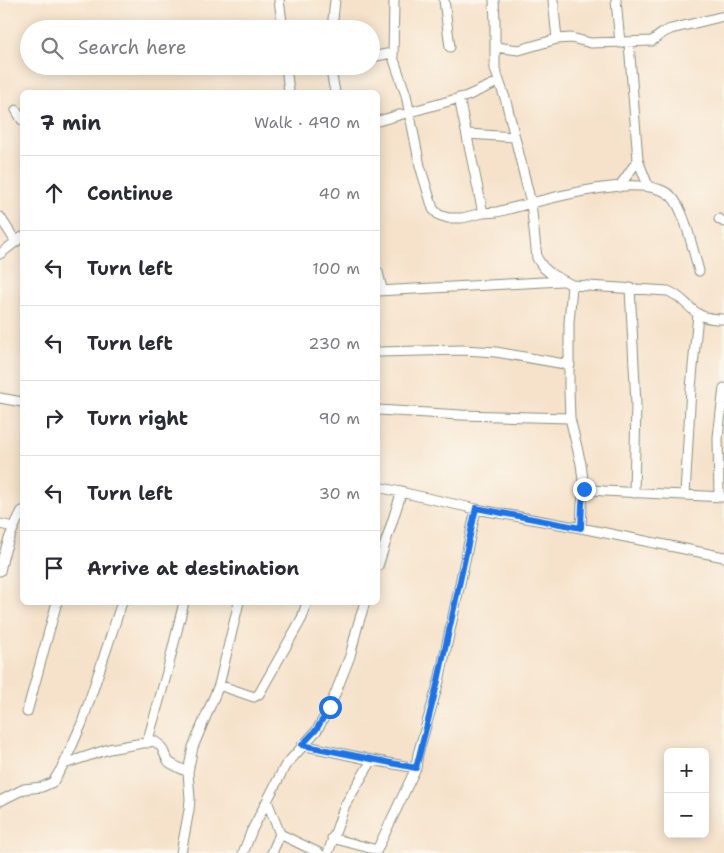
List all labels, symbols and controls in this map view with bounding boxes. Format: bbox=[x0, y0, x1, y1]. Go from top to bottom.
search box bbox=[20, 20, 380, 75]
icon: search bbox=[38, 34, 66, 62]
text: Search here bbox=[78, 35, 187, 60]
text: 7 min bbox=[40, 109, 101, 137]
text: Walk · 490 m bbox=[254, 112, 360, 133]
icon: ahead bbox=[40, 179, 68, 207]
text: Continue bbox=[87, 181, 173, 206]
text: 40 m bbox=[318, 183, 360, 204]
icon: left bbox=[40, 254, 68, 282]
text: Turn left bbox=[87, 256, 173, 281]
text: 100 m bbox=[312, 258, 360, 279]
icon: left bbox=[40, 329, 68, 357]
text: Turn left bbox=[87, 331, 173, 356]
text: 230 m bbox=[308, 333, 360, 354]
icon: right bbox=[40, 404, 68, 432]
text: Turn right bbox=[87, 406, 188, 431]
text: 90 m bbox=[319, 408, 360, 429]
route end bbox=[573, 478, 596, 501]
icon: left bbox=[40, 479, 68, 507]
text: Turn left bbox=[87, 481, 173, 506]
text: 30 m bbox=[319, 483, 360, 504]
icon: arrive bbox=[40, 554, 68, 582]
text: Arrive at destination bbox=[87, 556, 299, 581]
route start bbox=[319, 696, 342, 719]
map controls bbox=[664, 748, 709, 838]
button: + bbox=[664, 748, 709, 793]
button: − bbox=[664, 793, 709, 838]

